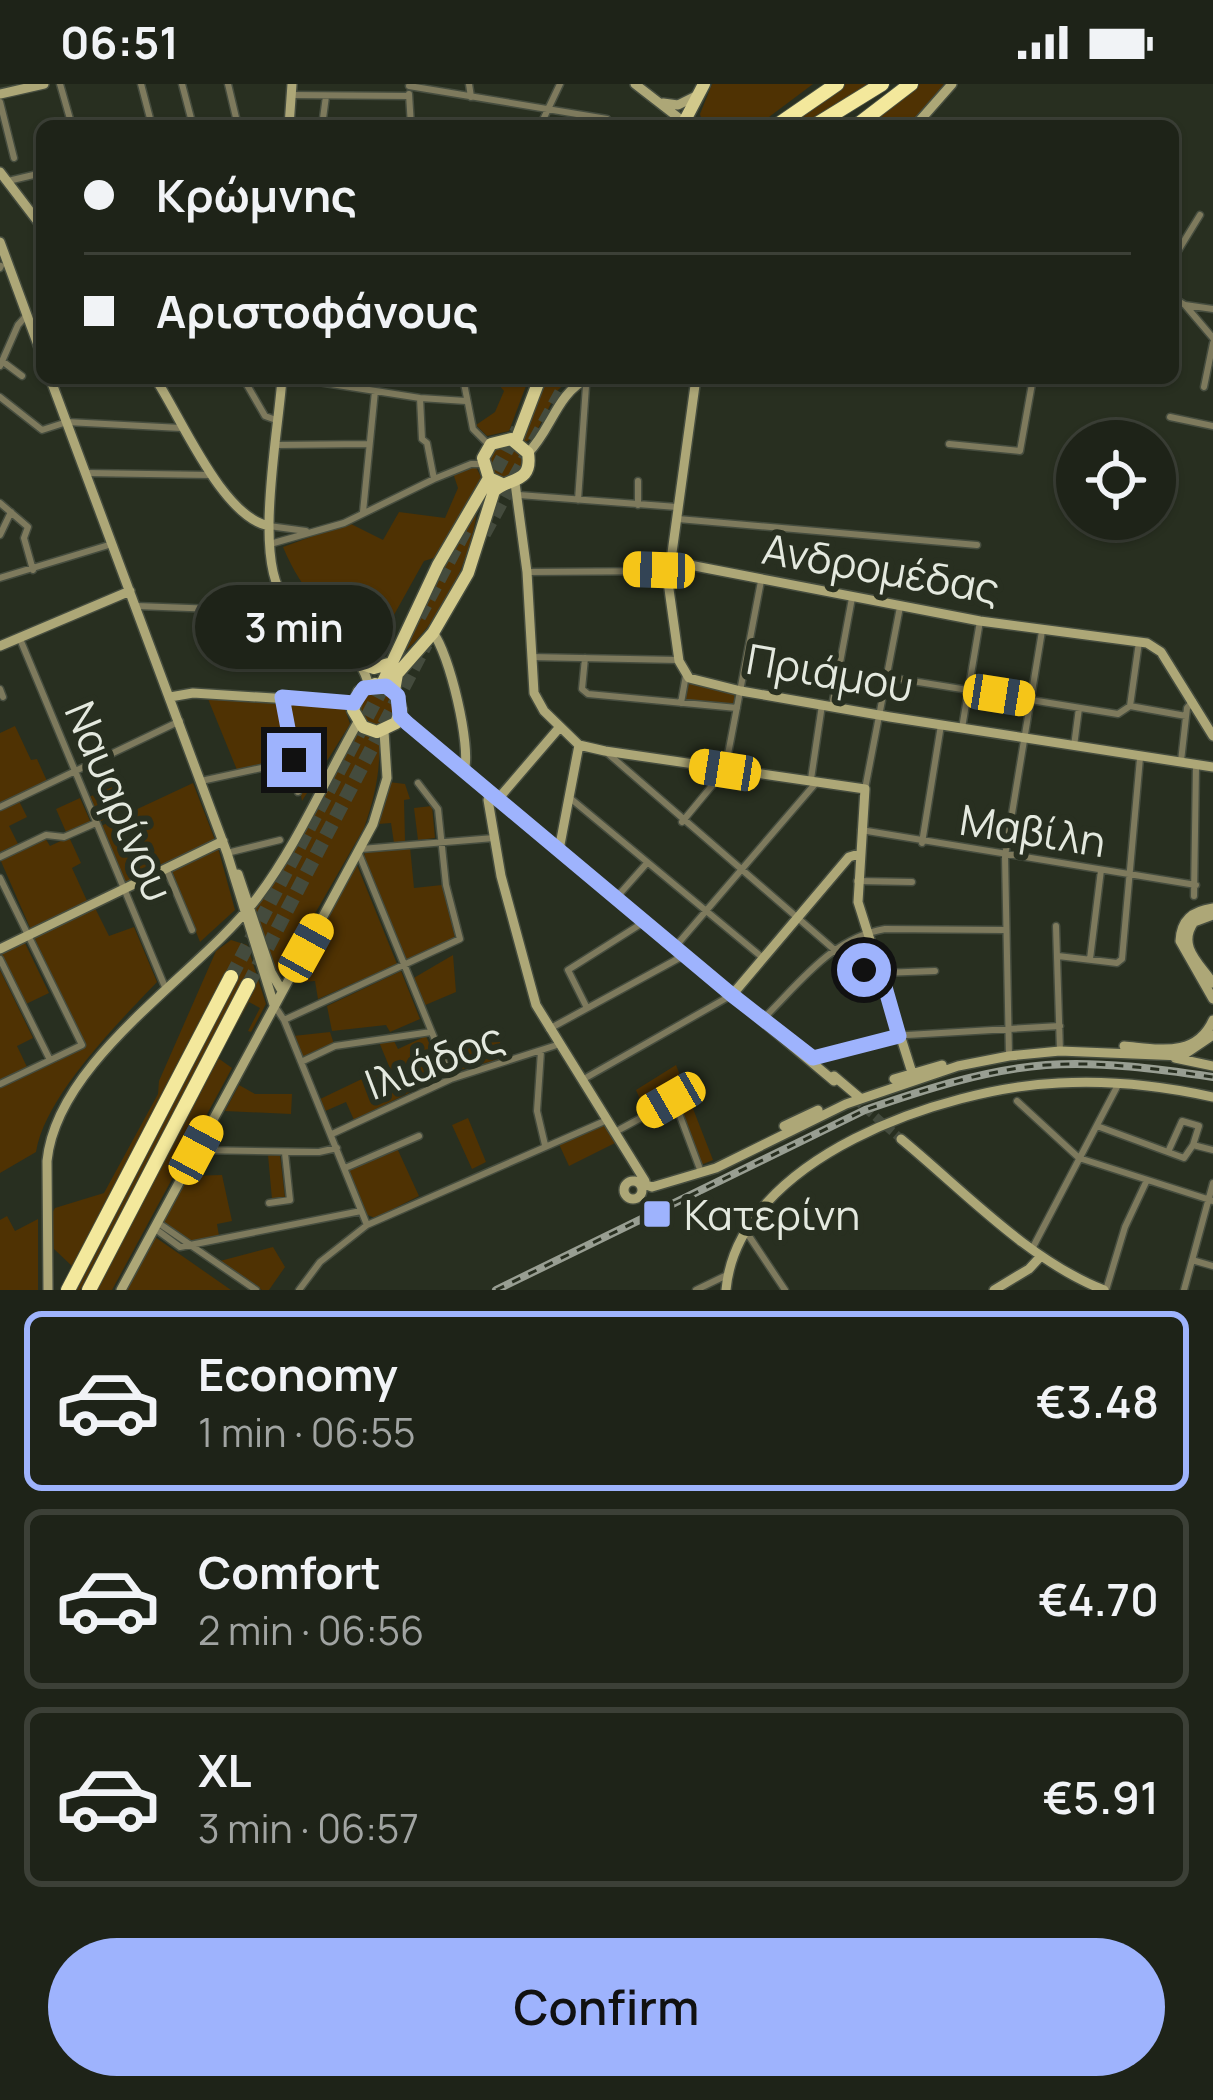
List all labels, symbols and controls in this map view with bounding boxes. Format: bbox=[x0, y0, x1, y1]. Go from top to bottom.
text: 06:51 bbox=[60, 11, 179, 73]
text: Κρώμνης bbox=[156, 164, 357, 226]
text: Αριστοφάνους bbox=[156, 280, 478, 342]
map controls bbox=[1056, 420, 1176, 540]
button: locate bbox=[1056, 420, 1176, 540]
street label: Ανδρομέδας bbox=[758, 519, 1004, 617]
car bbox=[622, 551, 696, 589]
callout: 3 min bbox=[195, 586, 393, 670]
text: 3 min bbox=[245, 600, 343, 654]
street label: Πριάμου bbox=[742, 629, 918, 715]
car bbox=[961, 672, 1037, 718]
street label: Ναυαρίνου bbox=[52, 692, 188, 910]
route end bbox=[267, 733, 321, 787]
car bbox=[687, 747, 763, 793]
street label: Μαβίλη bbox=[956, 790, 1110, 870]
car bbox=[273, 908, 339, 988]
route start bbox=[837, 943, 891, 997]
street label: Ιλιάδος bbox=[356, 1007, 512, 1113]
car bbox=[631, 1066, 711, 1134]
car bbox=[163, 1110, 229, 1190]
place label: Κατερίνη bbox=[684, 1185, 860, 1243]
marker: Κατερίνη bbox=[641, 1198, 673, 1230]
text: Economy bbox=[198, 1343, 398, 1405]
icon: car bbox=[54, 1347, 162, 1455]
text: €3.48 bbox=[1036, 1370, 1159, 1432]
text: 1 min · 06:55 bbox=[198, 1405, 415, 1459]
text: Comfort bbox=[198, 1541, 381, 1603]
icon: car bbox=[54, 1545, 162, 1653]
text: €4.70 bbox=[1038, 1568, 1159, 1630]
text: 2 min · 06:56 bbox=[198, 1603, 424, 1657]
text: XL bbox=[198, 1739, 252, 1801]
icon: car bbox=[54, 1743, 162, 1851]
text: €5.91 bbox=[1043, 1766, 1159, 1828]
text: 3 min · 06:57 bbox=[198, 1801, 419, 1855]
button: Confirm bbox=[48, 1938, 1165, 2076]

